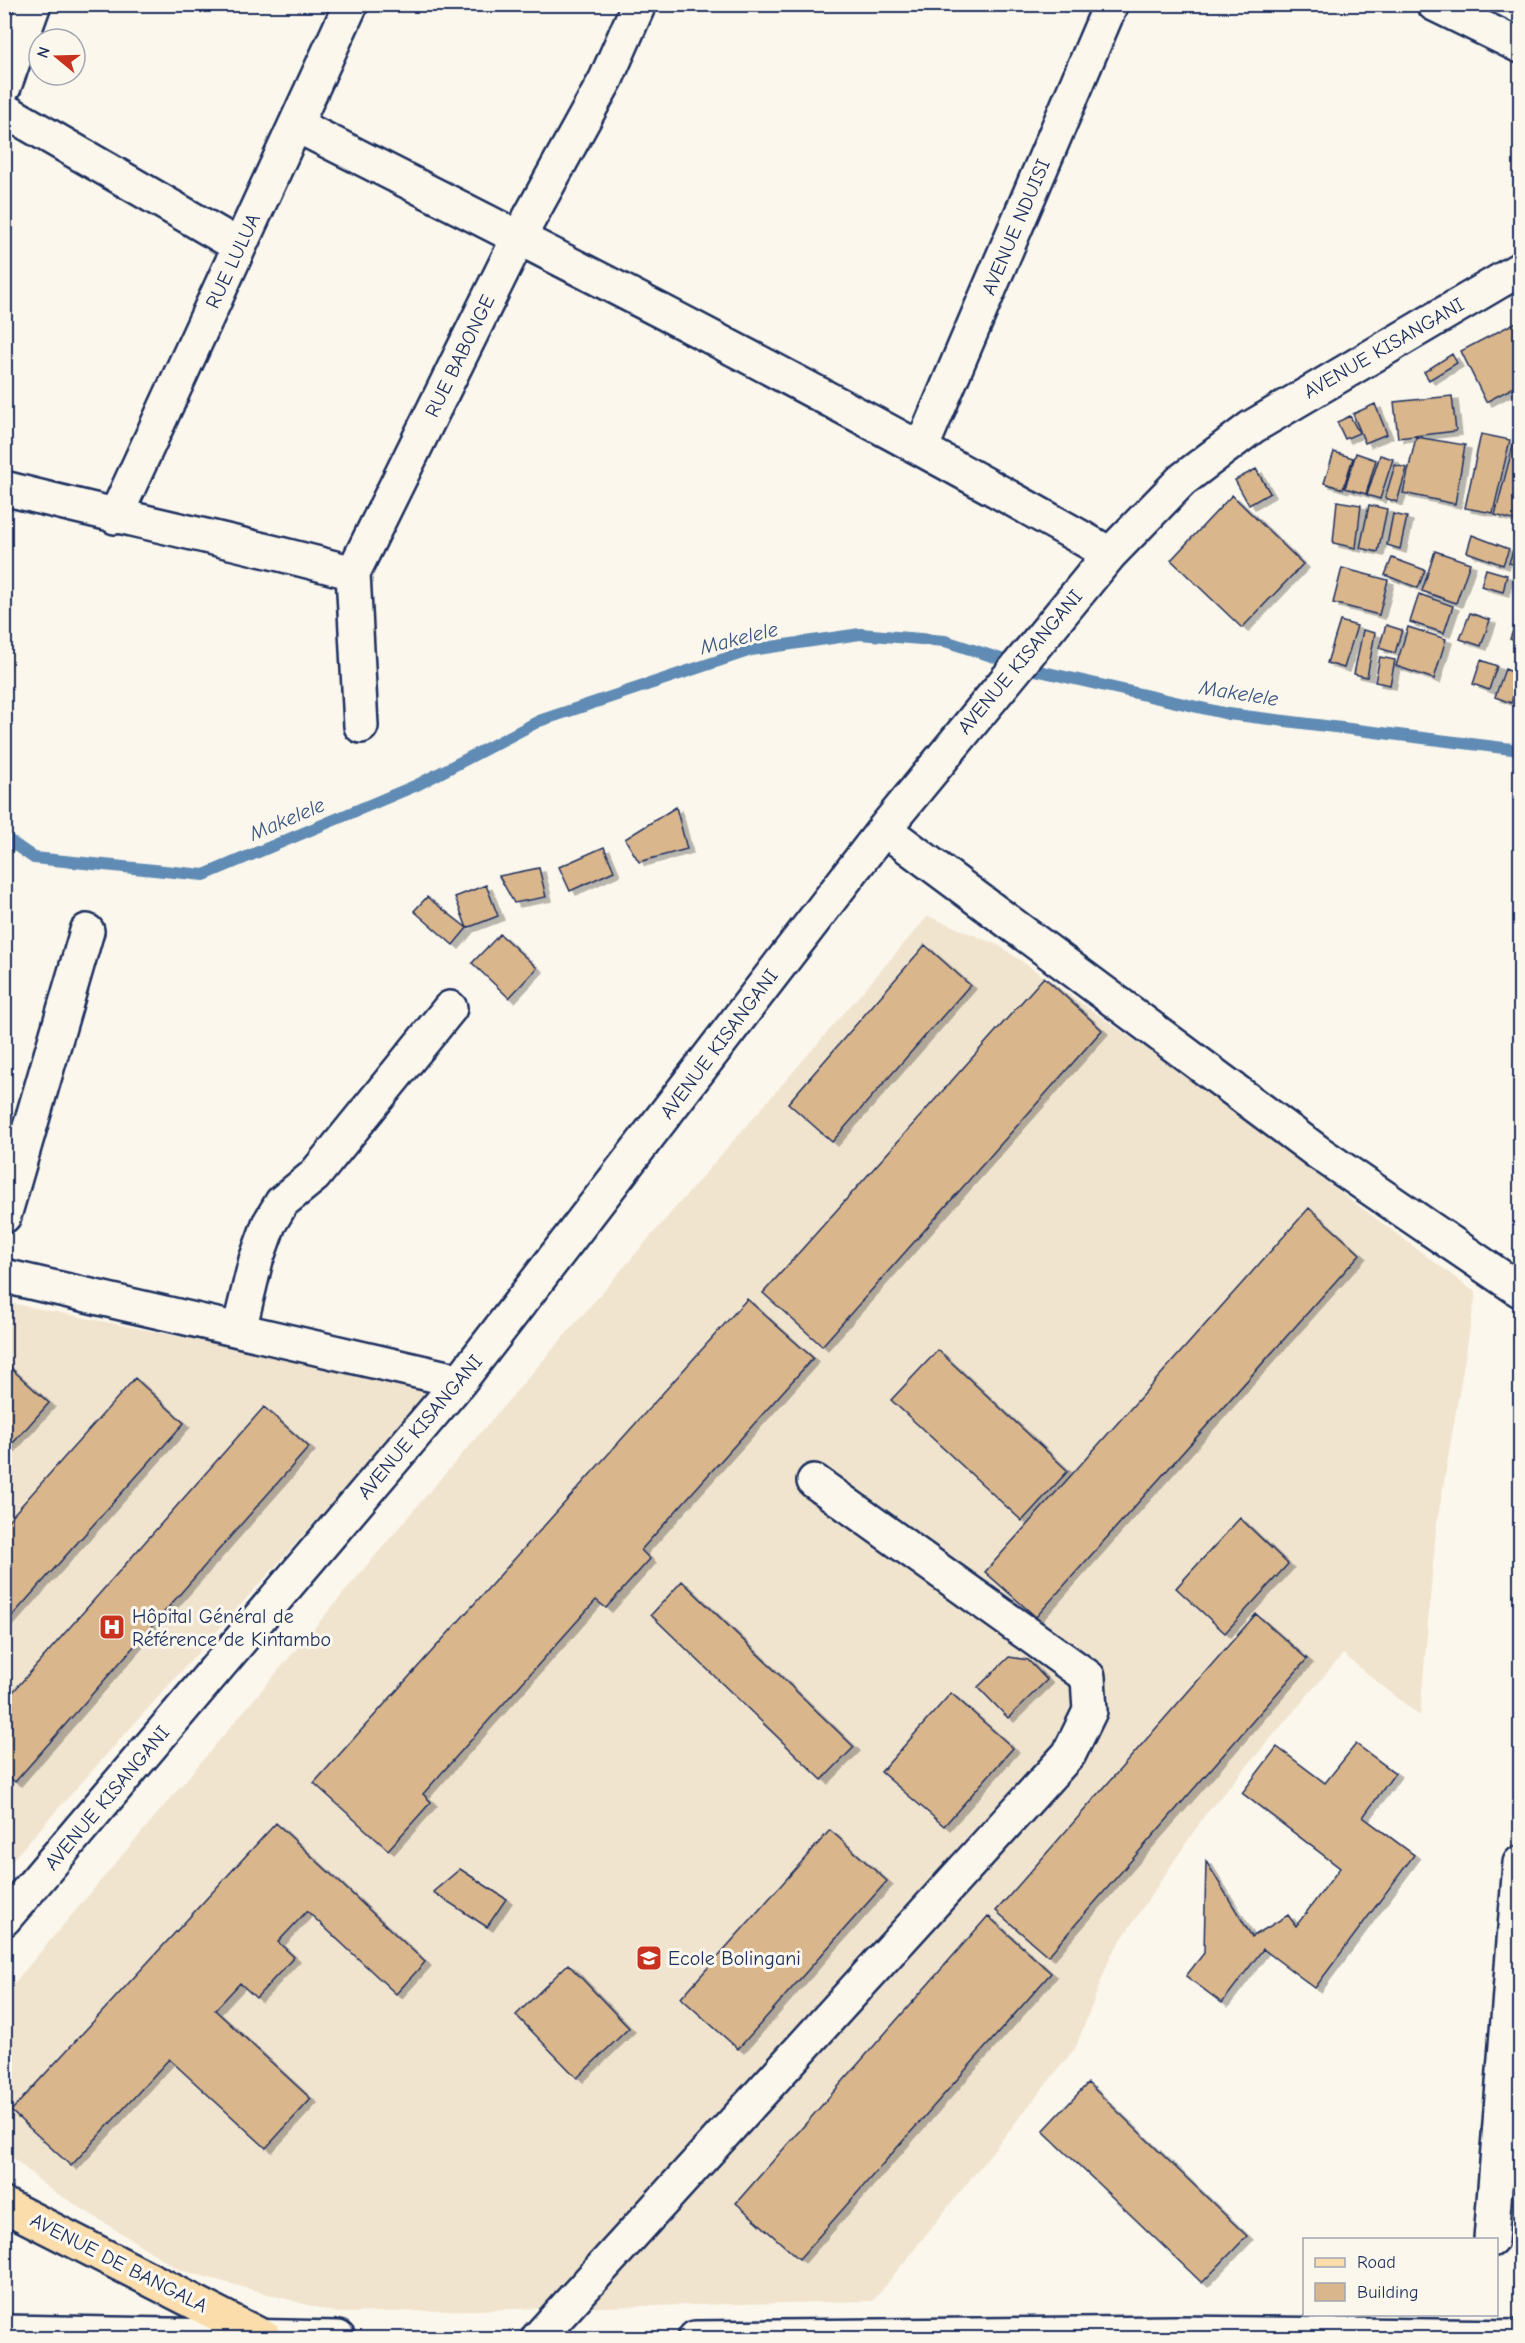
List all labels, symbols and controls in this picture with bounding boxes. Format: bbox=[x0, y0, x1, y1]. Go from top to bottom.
north arrow bbox=[27, 27, 87, 87]
text: N bbox=[34, 45, 54, 60]
street label: AVENUE NDUISI bbox=[977, 155, 1055, 298]
street label: RUE LULUA bbox=[201, 209, 265, 312]
street label: RUE BABONGE bbox=[420, 291, 500, 421]
street label: AVENUE KISANGANI bbox=[1300, 293, 1468, 403]
street label: AVENUE KISANGANI bbox=[953, 585, 1087, 739]
water label: Makelele bbox=[697, 617, 781, 660]
water label: Makelele bbox=[1197, 675, 1281, 711]
water label: Makelele bbox=[245, 792, 329, 846]
street label: AVENUE KISANGANI bbox=[655, 965, 783, 1123]
street label: AVENUE KISANGANI bbox=[353, 1350, 487, 1504]
place label: Hôpital Général de Référence de Kintambo bbox=[132, 1605, 331, 1651]
hospital icon: Hôpital Général de Référence de Kintambo bbox=[97, 1612, 127, 1642]
street label: AVENUE KISANGANI bbox=[40, 1721, 174, 1875]
school or university icon: Ecole Bolingani bbox=[634, 1943, 664, 1973]
place label: Ecole Bolingani bbox=[668, 1947, 801, 1970]
street label: AVENUE DE BANGALA bbox=[27, 2208, 212, 2318]
legend bbox=[1303, 2238, 1498, 2316]
text: Road bbox=[1357, 2252, 1396, 2273]
text: Building bbox=[1357, 2282, 1419, 2303]

